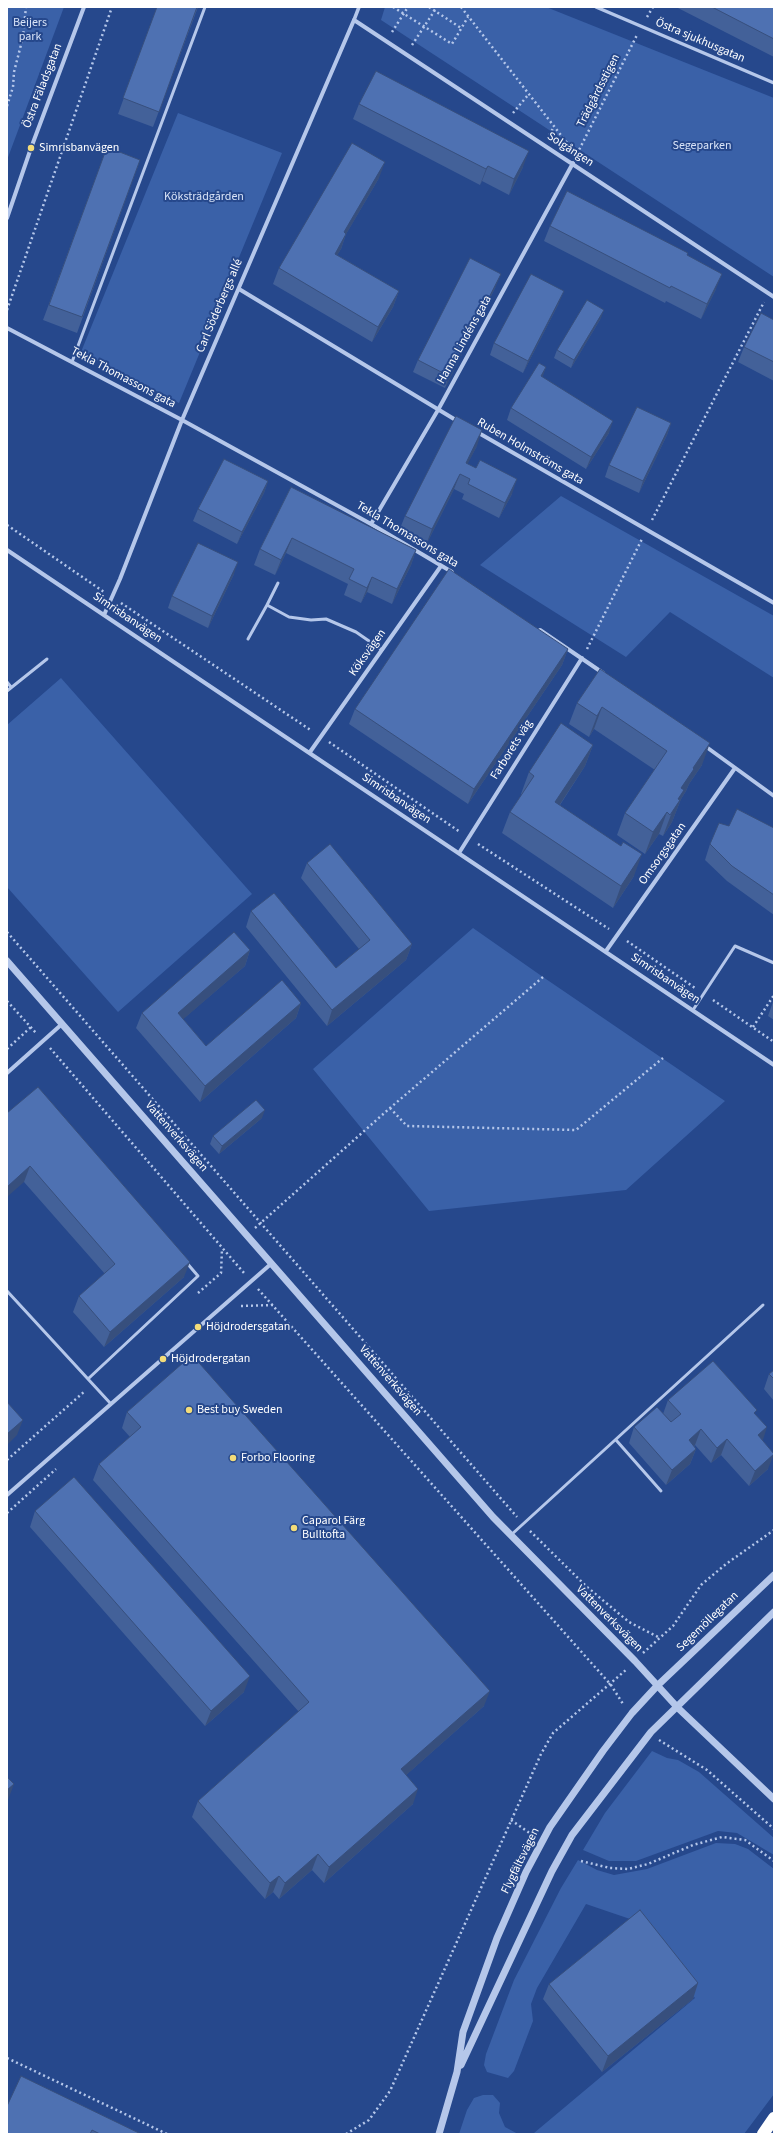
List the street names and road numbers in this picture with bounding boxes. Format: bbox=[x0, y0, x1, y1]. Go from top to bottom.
street label: Östra sjukhusgatan bbox=[653, 16, 747, 66]
street label: Östra Fäladsgatan bbox=[20, 42, 66, 130]
street label: Trädgårdsstigen bbox=[574, 52, 624, 130]
street label: Solgången bbox=[544, 130, 596, 170]
street label: Carl Söderbergs allé bbox=[194, 257, 246, 355]
street label: Hanna Lindéns gata bbox=[435, 293, 495, 387]
street label: Tekla Thomassons gata bbox=[68, 344, 178, 412]
street label: Ruben Holmströms gata bbox=[474, 416, 586, 488]
street label: Tekla Thomassons gata bbox=[353, 499, 461, 571]
street label: Simrisbanvägen bbox=[90, 590, 164, 646]
street label: Köksvägen bbox=[347, 627, 389, 679]
street label: Farborets väg bbox=[488, 718, 536, 782]
street label: Simrisbanvägen bbox=[359, 771, 433, 827]
street label: Omsorgsgatan bbox=[636, 820, 690, 888]
street label: Simrisbanvägen bbox=[628, 951, 702, 1007]
street label: Vattenverksvägen bbox=[142, 1099, 210, 1175]
street label: Vattenverksvägen bbox=[356, 1343, 424, 1419]
street label: Vattenverksvägen bbox=[573, 1583, 645, 1655]
street label: Segemöllegatan bbox=[674, 1589, 742, 1655]
street label: Flygfältsvägen bbox=[499, 1826, 543, 1896]

